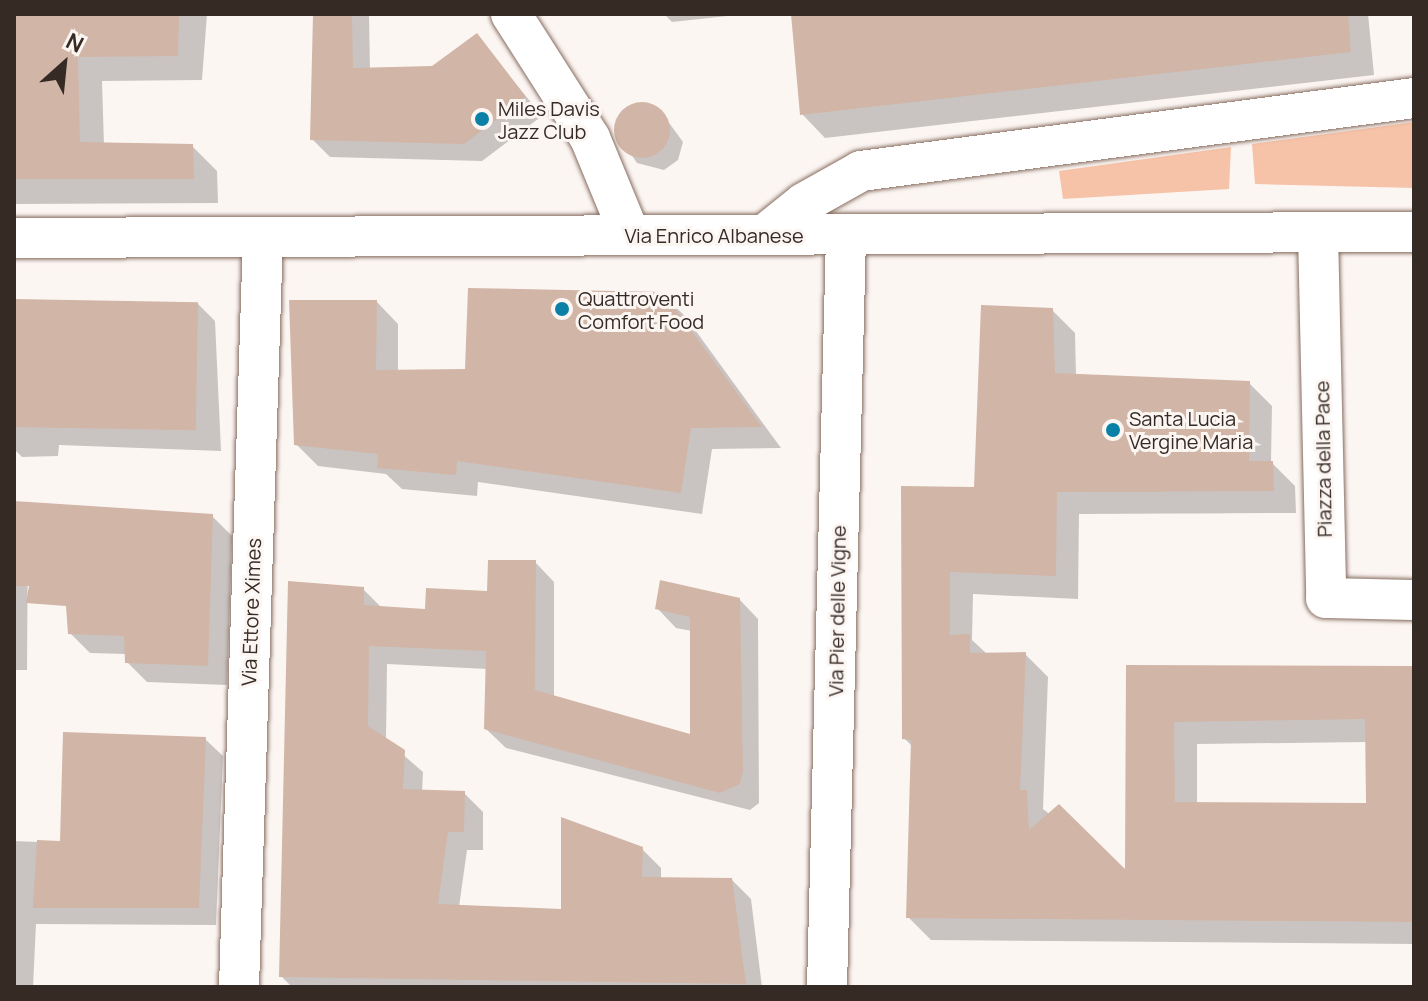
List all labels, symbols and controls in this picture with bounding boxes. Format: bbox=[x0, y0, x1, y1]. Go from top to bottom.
north arrow bbox=[24, 24, 104, 104]
text: N bbox=[61, 26, 89, 60]
place label: Miles Davis Jazz Club bbox=[498, 96, 600, 143]
marker: Miles Davis Jazz Club bbox=[473, 110, 491, 128]
street label: Via Enrico Albanese bbox=[624, 223, 804, 247]
place label: Quattroventi Comfort Food bbox=[578, 286, 704, 333]
marker: Quattroventi Comfort Food bbox=[553, 300, 571, 318]
street label: Piazza della Pace bbox=[1310, 380, 1336, 538]
place label: Santa Lucia Vergine Maria bbox=[1129, 406, 1253, 453]
marker: Santa Lucia Vergine Maria bbox=[1104, 421, 1122, 439]
street label: Via Pier delle Vigne bbox=[824, 525, 850, 697]
street label: Via Ettore Ximes bbox=[236, 538, 266, 686]

